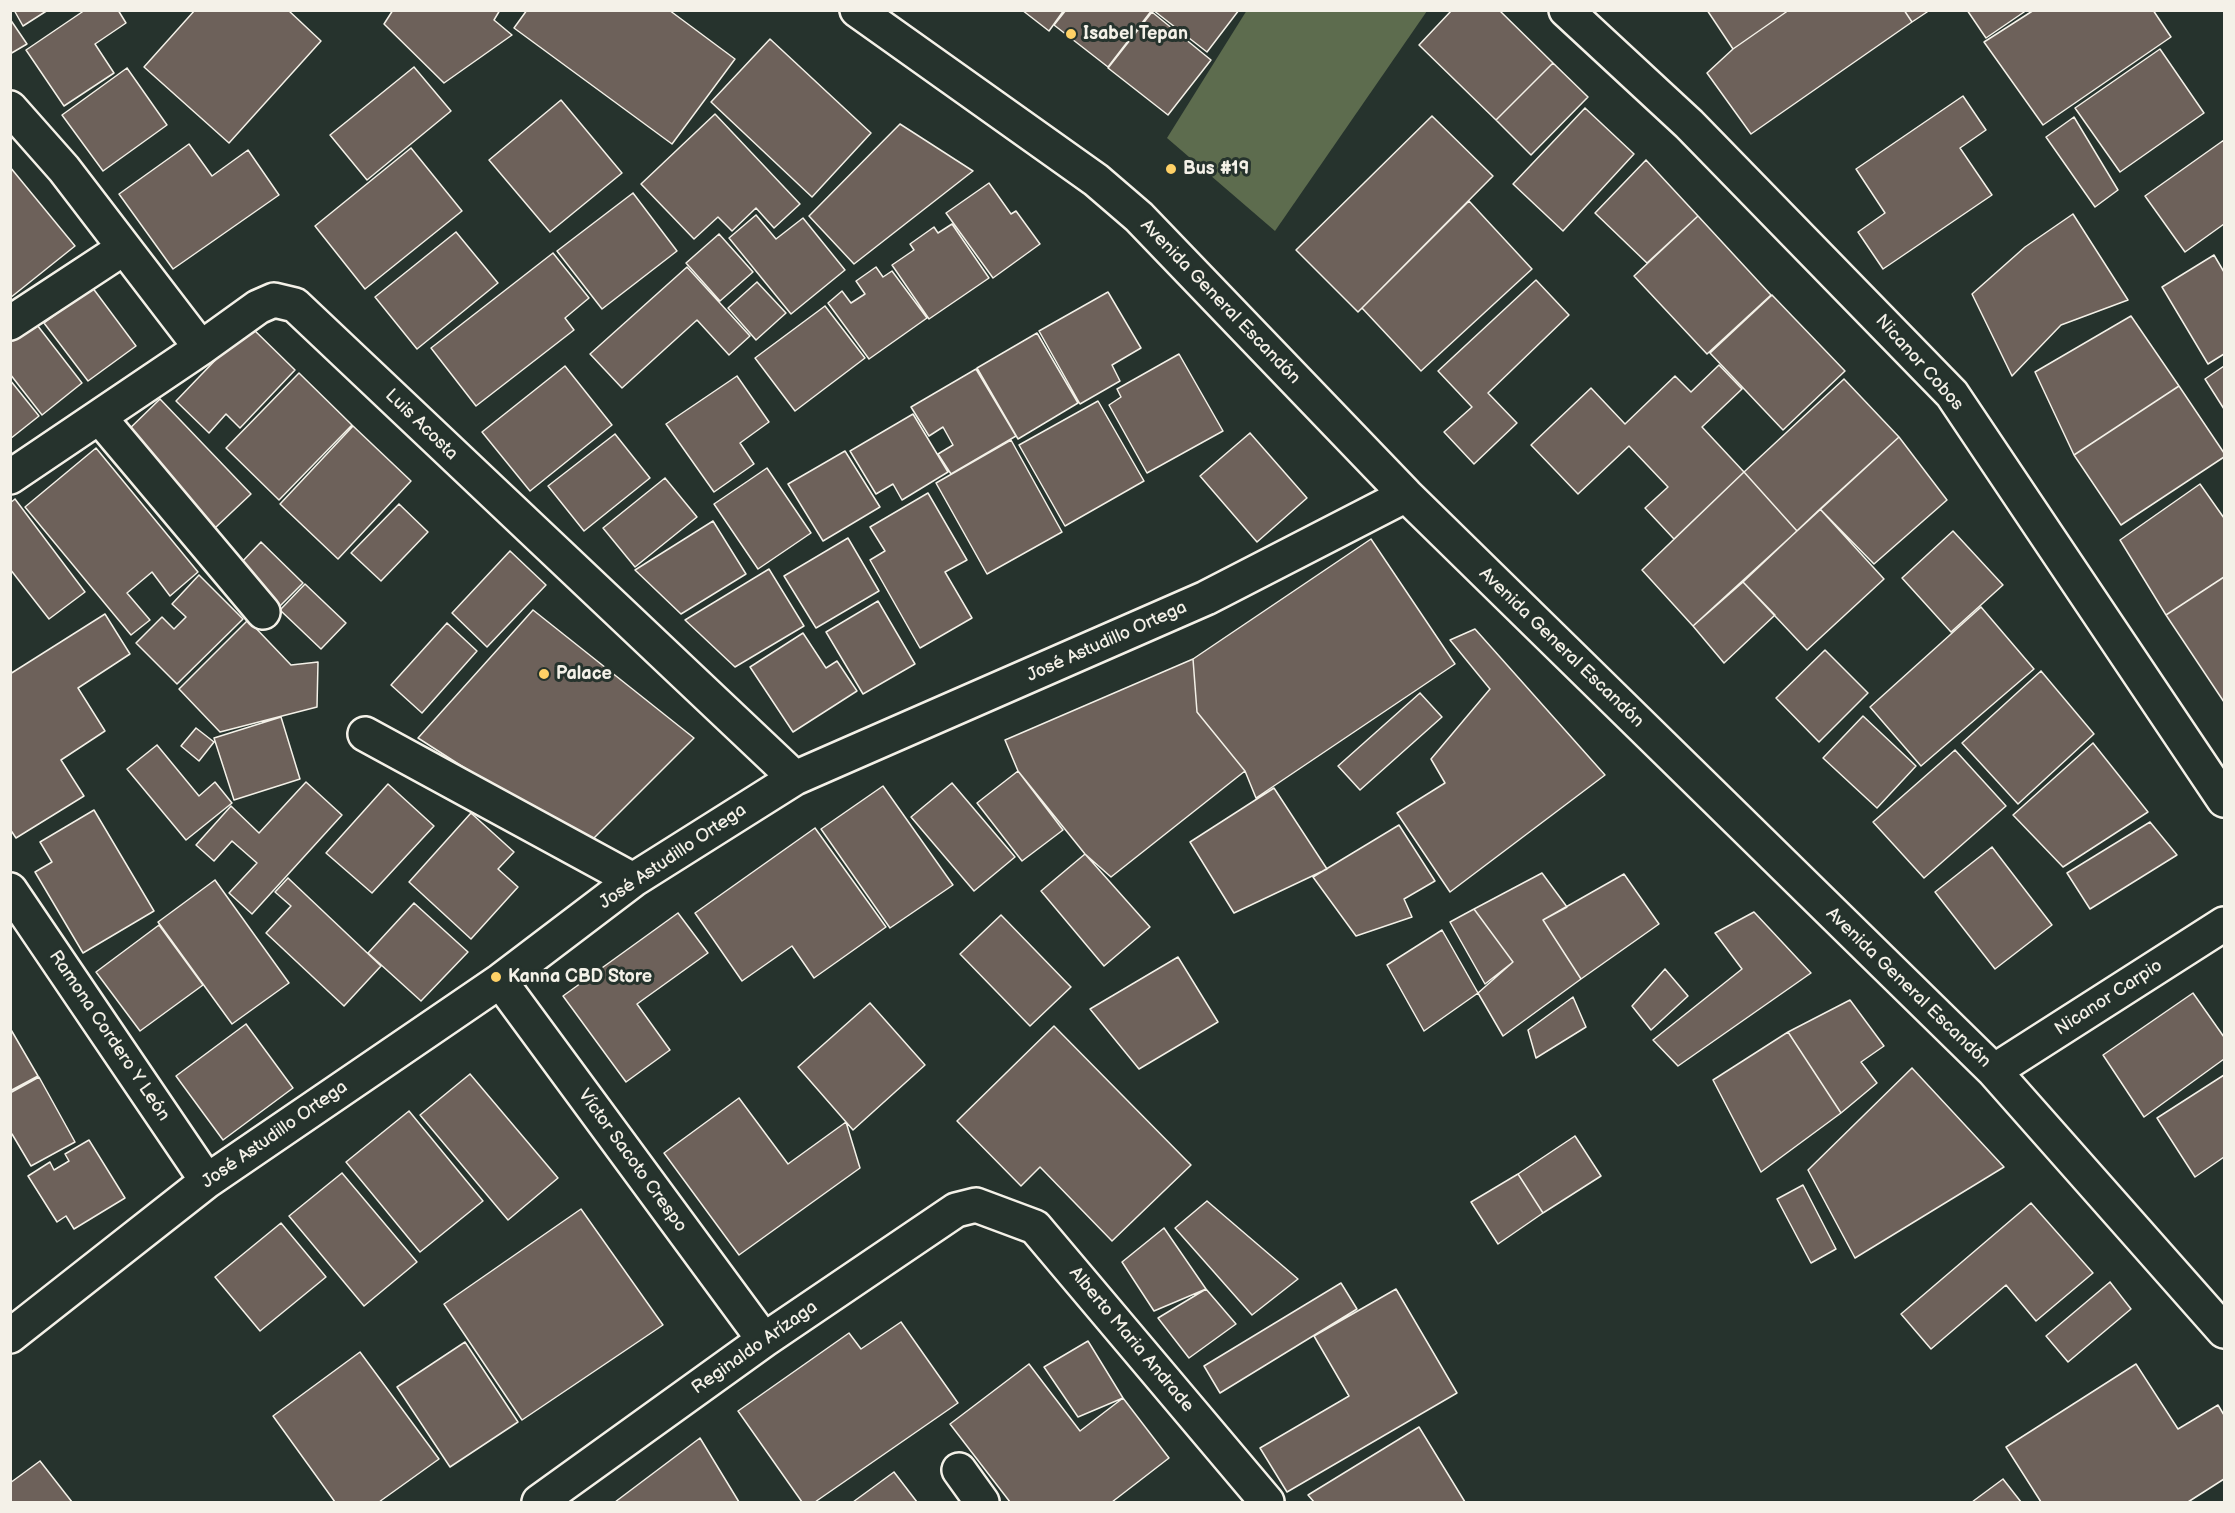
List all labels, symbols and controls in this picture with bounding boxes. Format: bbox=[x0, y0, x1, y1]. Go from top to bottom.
place label: Isabel Tepan bbox=[1083, 23, 1188, 45]
marker: Isabel Tepan bbox=[1064, 27, 1078, 41]
place label: Bus #19 bbox=[1183, 158, 1249, 180]
marker: Bus #19 bbox=[1164, 162, 1178, 176]
street label: Avenida General Escandón bbox=[1135, 215, 1305, 389]
street label: Nicanor Cobos bbox=[1870, 311, 1968, 415]
street label: Luis Acosta bbox=[380, 385, 462, 465]
street label: Avenida General Escandón bbox=[1474, 563, 1648, 733]
street label: José Astudillo Ortega bbox=[1024, 597, 1190, 687]
place label: Palace bbox=[556, 663, 612, 685]
marker: Palace bbox=[537, 667, 551, 681]
street label: José Astudillo Ortega bbox=[595, 800, 751, 914]
street label: Avenida General Escandón bbox=[1821, 903, 1995, 1073]
street label: Ramona Cordero Y León bbox=[44, 947, 174, 1125]
street label: Nicanor Carpio bbox=[2051, 955, 2167, 1041]
place label: Kanna CBD Store bbox=[508, 966, 652, 988]
marker: Kanna CBD Store bbox=[489, 970, 503, 984]
street label: José Astudillo Ortega bbox=[198, 1077, 352, 1193]
street label: Víctor Sacoto Crespo bbox=[573, 1085, 691, 1237]
street label: Alberto Maria Andrade bbox=[1064, 1263, 1198, 1417]
street label: Reginaldo Arízaga bbox=[688, 1297, 822, 1399]

